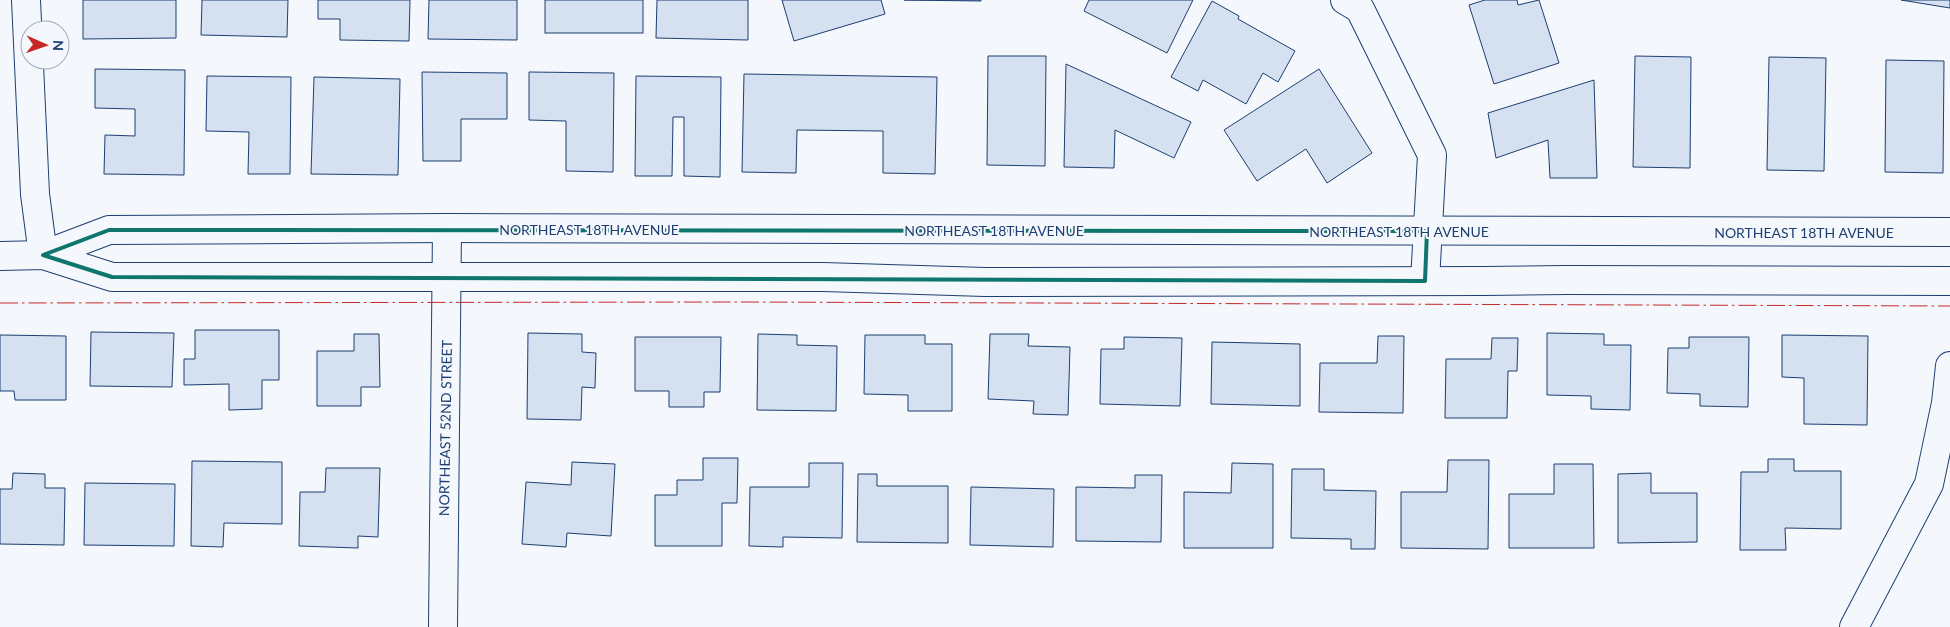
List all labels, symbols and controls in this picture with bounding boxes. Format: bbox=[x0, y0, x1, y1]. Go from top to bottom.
north arrow bbox=[20, 20, 70, 70]
text: N bbox=[50, 40, 67, 51]
street label: NORTHEAST 18TH AVENUE bbox=[499, 221, 679, 238]
street label: NORTHEAST 18TH AVENUE bbox=[904, 222, 1084, 239]
street label: NORTHEAST 18TH AVENUE bbox=[1309, 223, 1489, 240]
street label: NORTHEAST 18TH AVENUE bbox=[1714, 224, 1894, 241]
street label: NORTHEAST 52ND STREET bbox=[435, 339, 455, 516]

